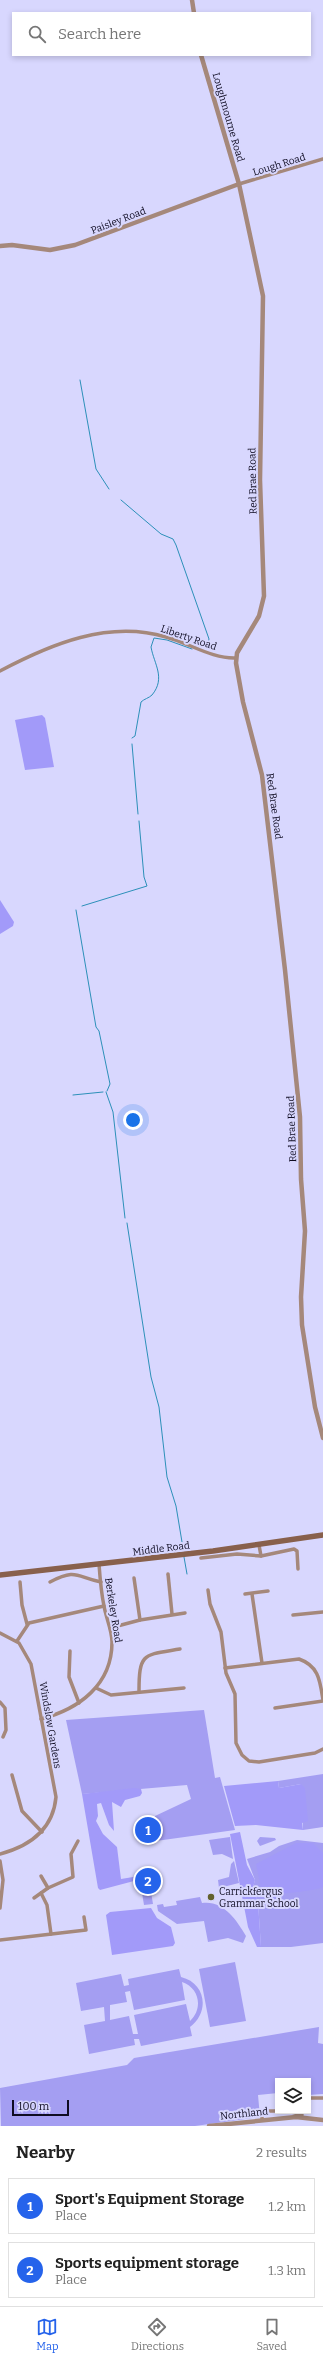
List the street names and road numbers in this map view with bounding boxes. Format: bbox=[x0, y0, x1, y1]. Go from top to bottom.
street label: Loughmourne Road bbox=[210, 71, 247, 163]
street label: Lough Road bbox=[251, 151, 307, 179]
street label: Paisley Road bbox=[89, 205, 148, 237]
street label: Red Brae Road bbox=[246, 448, 260, 514]
street label: Liberty Road bbox=[159, 623, 218, 653]
street label: Red Brae Road bbox=[263, 772, 285, 840]
street label: Red Brae Road bbox=[285, 1095, 299, 1162]
street label: Middle Road bbox=[132, 1540, 191, 1558]
street label: Berkeley Road bbox=[102, 1577, 124, 1644]
street label: Windslow Gardens bbox=[36, 1681, 64, 1770]
street label: Northland bbox=[220, 2106, 269, 2122]

